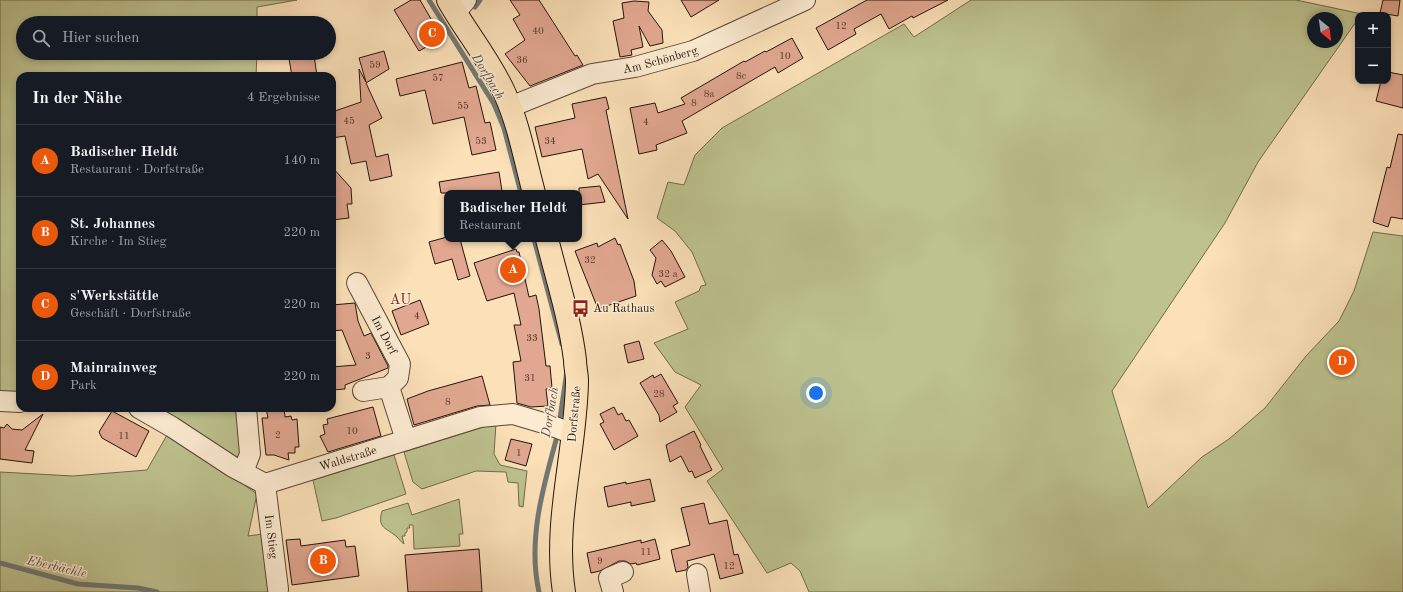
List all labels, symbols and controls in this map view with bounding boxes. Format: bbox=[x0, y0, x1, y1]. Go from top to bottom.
north arrow bbox=[1307, 12, 1343, 48]
map controls bbox=[1355, 12, 1391, 84]
button: + bbox=[1355, 12, 1391, 48]
search box bbox=[16, 16, 336, 60]
pin: C bbox=[419, 19, 445, 49]
house number: 12 bbox=[835, 21, 847, 31]
house number: 40 bbox=[532, 26, 544, 36]
icon: search bbox=[30, 27, 52, 49]
text: Hier suchen bbox=[62, 31, 139, 46]
street label: Am Schönberg bbox=[622, 44, 700, 76]
button: − bbox=[1355, 48, 1391, 84]
water label: Dorfbach bbox=[469, 51, 507, 102]
house number: 10 bbox=[779, 51, 791, 61]
house number: 36 bbox=[516, 55, 528, 65]
house number: 59 bbox=[369, 60, 381, 70]
house number: 8c bbox=[736, 71, 747, 81]
house number: 57 bbox=[432, 73, 444, 83]
house number: 8a bbox=[704, 89, 714, 99]
text: In der Nähe bbox=[32, 90, 122, 107]
text: 4 Ergebnisse bbox=[247, 91, 320, 104]
house number: 8 bbox=[691, 98, 697, 108]
house number: 55 bbox=[457, 101, 469, 111]
house number: 45 bbox=[343, 116, 355, 126]
house number: 4 bbox=[643, 117, 649, 127]
house number: 53 bbox=[475, 136, 487, 146]
house number: 34 bbox=[544, 136, 556, 146]
text: Badischer Heldt bbox=[70, 145, 178, 160]
text: A bbox=[40, 154, 50, 167]
text: 140 m bbox=[283, 154, 320, 167]
text: Restaurant · Dorfstraße bbox=[70, 163, 204, 176]
popup bbox=[444, 190, 582, 242]
text: Badischer Heldt bbox=[459, 201, 567, 216]
text: St. Johannes bbox=[70, 217, 155, 232]
text: Restaurant bbox=[459, 219, 521, 232]
text: B bbox=[40, 226, 50, 239]
text: 220 m bbox=[283, 226, 320, 239]
text: Kirche · Im Stieg bbox=[70, 235, 167, 248]
pin: A bbox=[500, 255, 526, 285]
house number: 32 bbox=[584, 255, 596, 265]
house number: 32 a bbox=[658, 269, 678, 279]
text: s'Werkstättle bbox=[70, 289, 159, 304]
district label: AU bbox=[390, 293, 412, 307]
text: C bbox=[41, 298, 49, 311]
text: 220 m bbox=[283, 298, 320, 311]
bus stop icon: Au Rathaus bbox=[570, 298, 590, 318]
place label: Au Rathaus bbox=[593, 303, 655, 315]
text: Geschäft · Dorfstraße bbox=[70, 307, 191, 320]
house number: 4 bbox=[414, 311, 420, 321]
street label: Im Dorf bbox=[369, 314, 399, 358]
house number: 33 bbox=[526, 333, 538, 343]
pin: D bbox=[1329, 347, 1355, 377]
house number: 3 bbox=[365, 351, 371, 361]
text: Mainrainweg bbox=[70, 361, 157, 376]
text: D bbox=[40, 370, 50, 383]
text: 220 m bbox=[283, 370, 320, 383]
house number: 31 bbox=[524, 373, 536, 383]
text: Park bbox=[70, 379, 97, 392]
your location bbox=[806, 383, 826, 403]
street label: Dorfstraße bbox=[567, 385, 583, 443]
water label: Dorfbach bbox=[539, 386, 561, 439]
house number: 28 bbox=[653, 389, 665, 399]
house number: 8 bbox=[445, 397, 451, 407]
house number: 10 bbox=[346, 426, 358, 436]
house number: 2 bbox=[275, 430, 281, 440]
house number: 11 bbox=[118, 431, 130, 441]
street label: Waldstraße bbox=[318, 444, 379, 474]
house number: 1 bbox=[516, 448, 522, 458]
street label: Im Stieg bbox=[262, 514, 279, 560]
pin: B bbox=[310, 546, 336, 576]
house number: 11 bbox=[640, 547, 652, 557]
water label: Eberbächle bbox=[25, 554, 88, 581]
house number: 9 bbox=[597, 556, 603, 566]
house number: 12 bbox=[723, 561, 735, 571]

